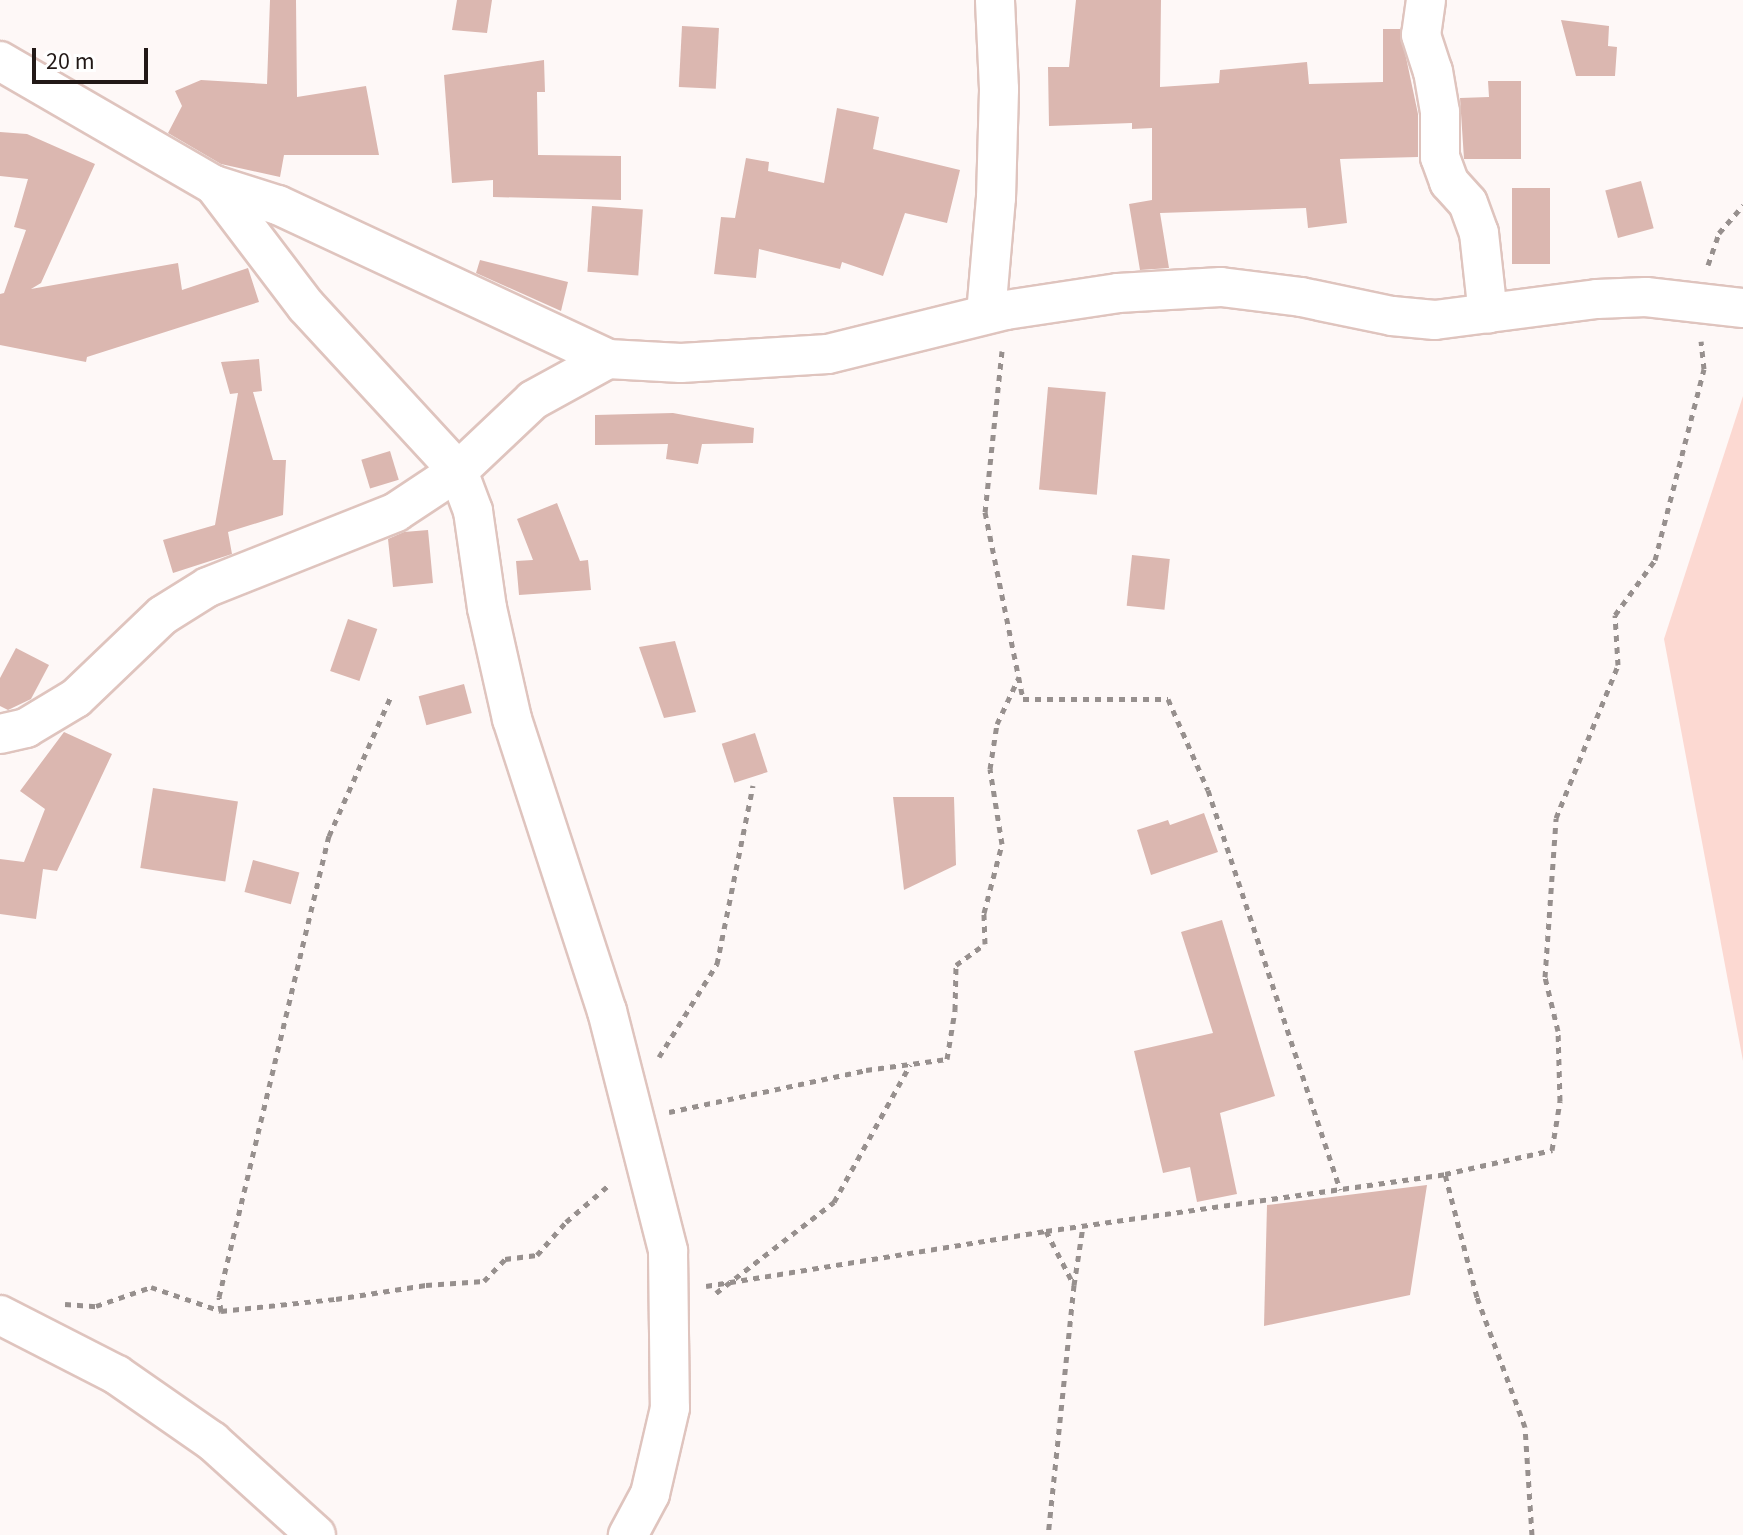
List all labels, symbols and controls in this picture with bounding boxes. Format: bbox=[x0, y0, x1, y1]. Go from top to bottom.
scale bar bbox=[36, 32, 152, 82]
text: 20 m bbox=[46, 44, 95, 79]

